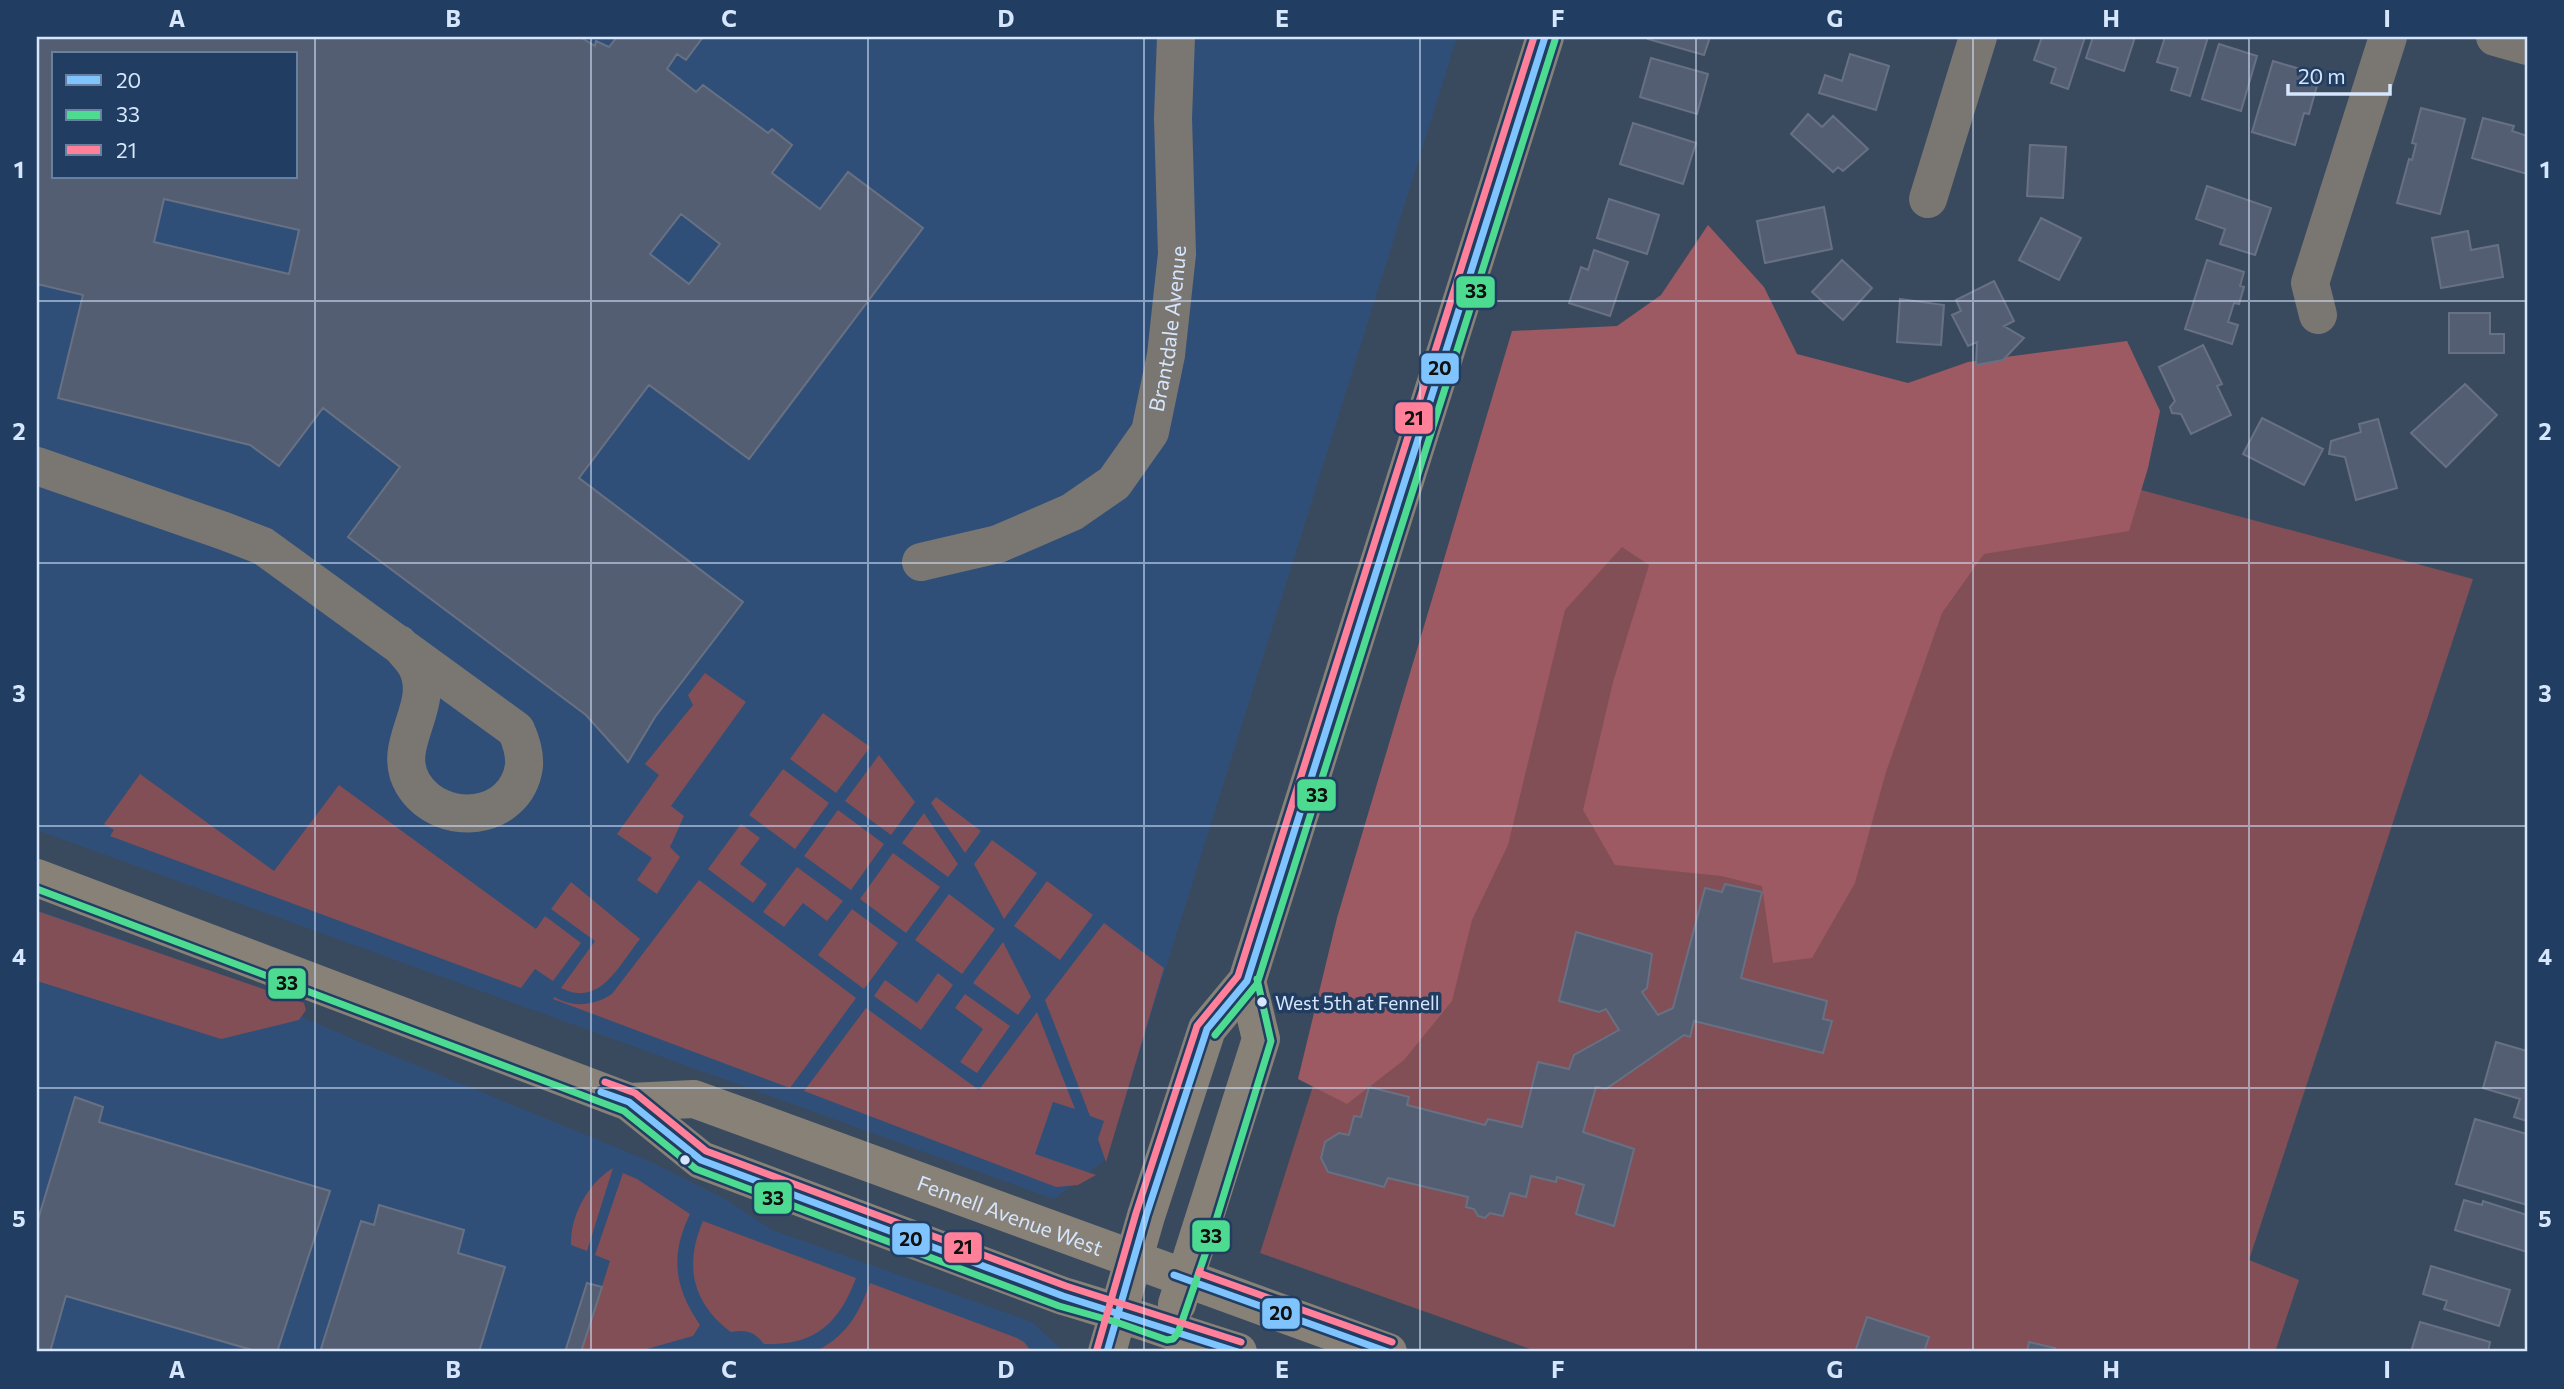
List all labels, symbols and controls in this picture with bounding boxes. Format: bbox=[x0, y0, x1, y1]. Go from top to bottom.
text: A bbox=[169, 4, 186, 32]
text: B bbox=[445, 4, 461, 32]
text: C bbox=[721, 4, 737, 32]
text: D bbox=[998, 4, 1015, 32]
text: E bbox=[1275, 4, 1289, 32]
text: F bbox=[1551, 4, 1565, 32]
text: G bbox=[1827, 4, 1843, 32]
text: H bbox=[2102, 4, 2120, 32]
text: I bbox=[2383, 4, 2391, 32]
legend bbox=[52, 52, 298, 178]
scale bar bbox=[2288, 52, 2389, 96]
text: 20 m bbox=[2298, 63, 2346, 88]
text: 20 bbox=[116, 67, 141, 92]
text: 33 bbox=[116, 101, 140, 126]
text: 21 bbox=[116, 137, 137, 162]
text: 1 bbox=[14, 155, 24, 183]
text: 1 bbox=[2540, 155, 2550, 183]
street label: Brantdale Avenue bbox=[1142, 246, 1190, 414]
line badge: 33 bbox=[1455, 275, 1496, 309]
text: 33 bbox=[1465, 279, 1487, 302]
line badge: 20 bbox=[1420, 352, 1460, 385]
text: 20 bbox=[1428, 356, 1452, 379]
line badge: 21 bbox=[1394, 401, 1434, 435]
text: 21 bbox=[1404, 406, 1424, 429]
text: 2 bbox=[12, 417, 26, 445]
text: 2 bbox=[2538, 417, 2552, 445]
text: 3 bbox=[12, 679, 26, 707]
text: 3 bbox=[2538, 679, 2552, 707]
line badge: 33 bbox=[1296, 778, 1337, 812]
text: 33 bbox=[1306, 783, 1328, 806]
text: 4 bbox=[12, 942, 26, 970]
text: 4 bbox=[2538, 942, 2552, 970]
line badge: 33 bbox=[267, 967, 307, 1000]
text: 33 bbox=[276, 971, 298, 994]
place label: West 5th at Fennell bbox=[1275, 991, 1440, 1014]
marker: West 5th at Fennell bbox=[1255, 995, 1269, 1009]
unlabelled marker bbox=[678, 1153, 692, 1167]
street label: Fennell Avenue West bbox=[914, 1169, 1107, 1260]
line badge: 33 bbox=[753, 1181, 793, 1215]
text: 33 bbox=[762, 1186, 784, 1209]
text: 5 bbox=[12, 1204, 26, 1232]
text: 5 bbox=[2538, 1204, 2552, 1232]
line badge: 33 bbox=[1191, 1219, 1231, 1253]
line badge: 20 bbox=[891, 1222, 931, 1256]
text: 33 bbox=[1200, 1224, 1222, 1247]
text: 20 bbox=[899, 1227, 923, 1250]
line badge: 21 bbox=[943, 1231, 983, 1264]
text: 21 bbox=[953, 1235, 973, 1258]
line badge: 20 bbox=[1261, 1297, 1301, 1330]
text: 20 bbox=[1269, 1301, 1293, 1324]
text: A bbox=[169, 1355, 186, 1383]
text: B bbox=[445, 1355, 461, 1383]
text: C bbox=[721, 1355, 737, 1383]
text: D bbox=[998, 1355, 1015, 1383]
text: E bbox=[1275, 1355, 1289, 1383]
text: F bbox=[1551, 1355, 1565, 1383]
text: G bbox=[1827, 1355, 1843, 1383]
text: H bbox=[2102, 1355, 2120, 1383]
text: I bbox=[2383, 1355, 2391, 1383]

